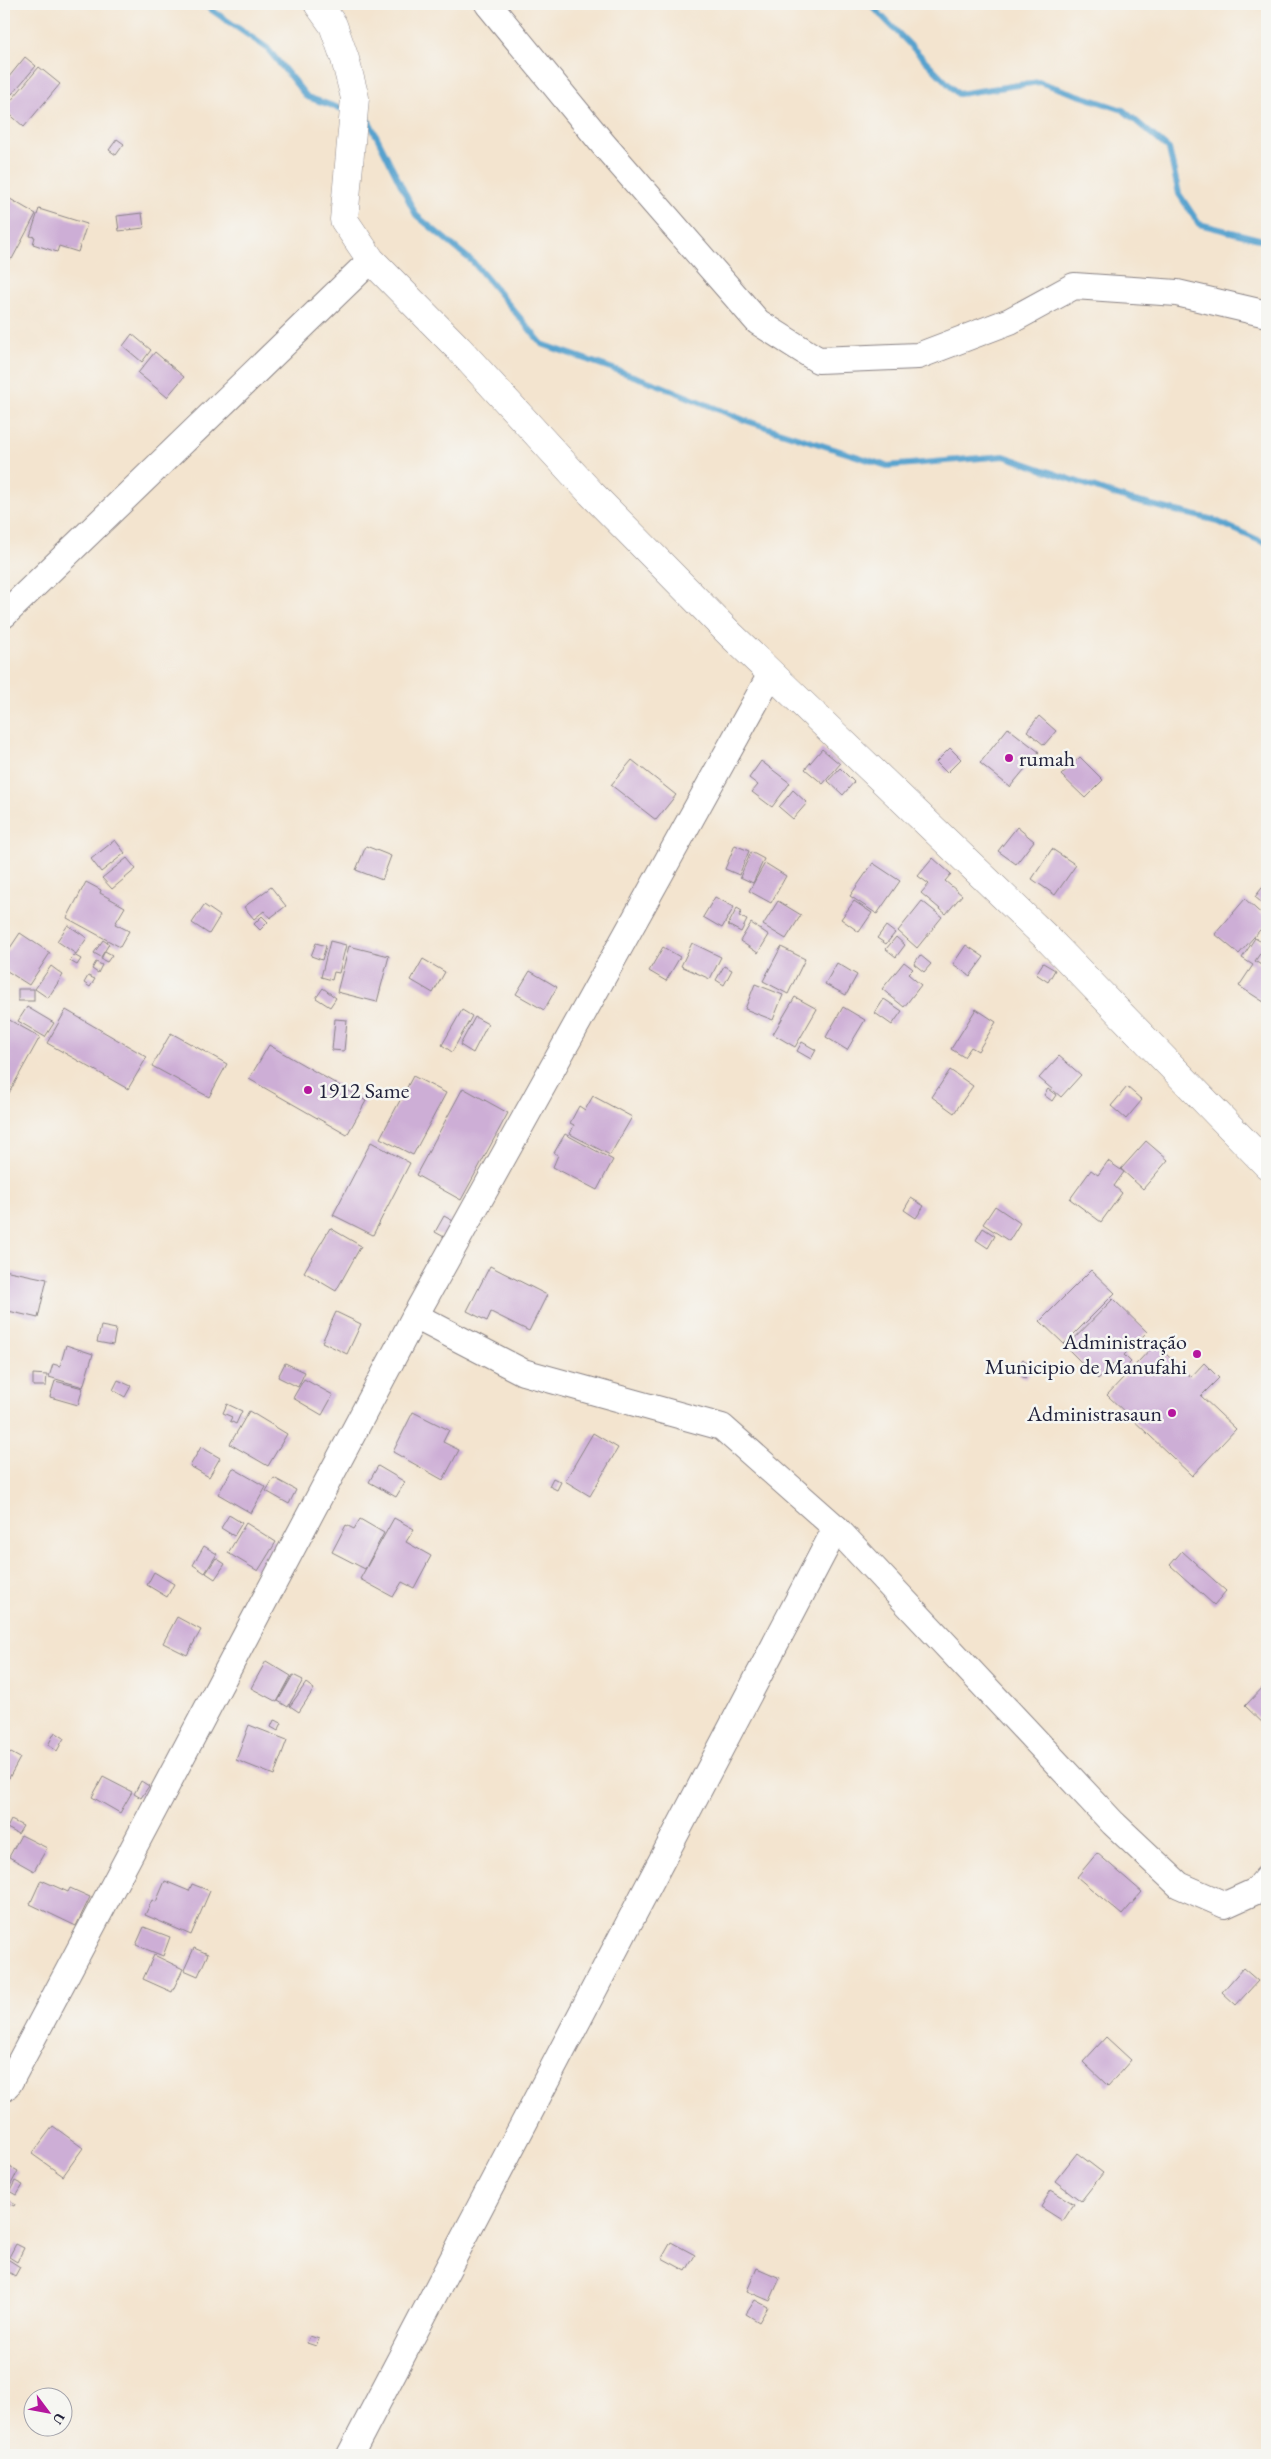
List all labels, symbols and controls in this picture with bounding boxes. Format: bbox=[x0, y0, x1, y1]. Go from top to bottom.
place label: rumah bbox=[1019, 744, 1075, 773]
marker: rumah bbox=[1003, 752, 1015, 764]
place label: 1912 Same bbox=[318, 1076, 410, 1105]
marker: 1912 Same bbox=[302, 1084, 314, 1096]
place label: Administração Municipio de Manufahi bbox=[985, 1327, 1187, 1381]
marker: Administração Municipio de Manufahi bbox=[1191, 1348, 1203, 1360]
place label: Administrasaun bbox=[1026, 1399, 1162, 1428]
marker: Administrasaun bbox=[1166, 1407, 1178, 1419]
north arrow bbox=[22, 2386, 72, 2436]
text: U bbox=[48, 2410, 69, 2429]

